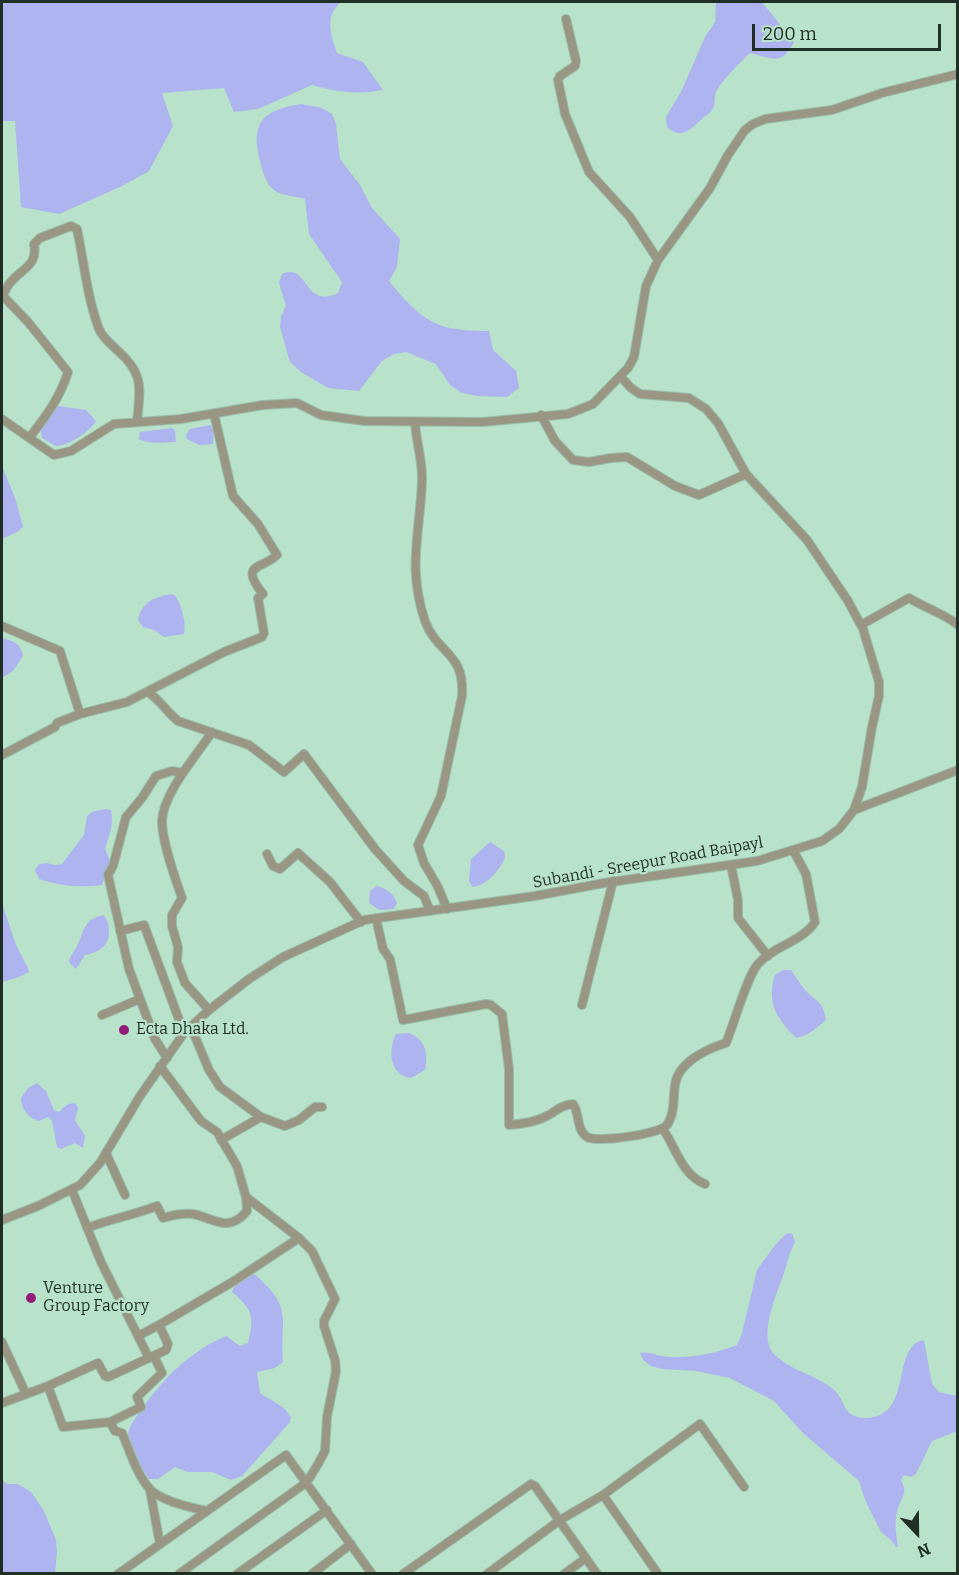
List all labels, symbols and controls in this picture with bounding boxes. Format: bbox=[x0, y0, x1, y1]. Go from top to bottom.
scale bar bbox=[755, 12, 944, 50]
text: 200 m bbox=[763, 23, 817, 45]
street label: Subandi - Sreepur Road Baipayl bbox=[531, 833, 765, 893]
place label: Ecta Dhaka Ltd. bbox=[136, 1020, 249, 1040]
marker: Ecta Dhaka Ltd. bbox=[117, 1023, 131, 1037]
place label: Venture Group Factory bbox=[43, 1279, 149, 1317]
marker: Venture Group Factory bbox=[24, 1291, 38, 1305]
north arrow bbox=[887, 1503, 947, 1563]
text: N bbox=[915, 1539, 933, 1561]

